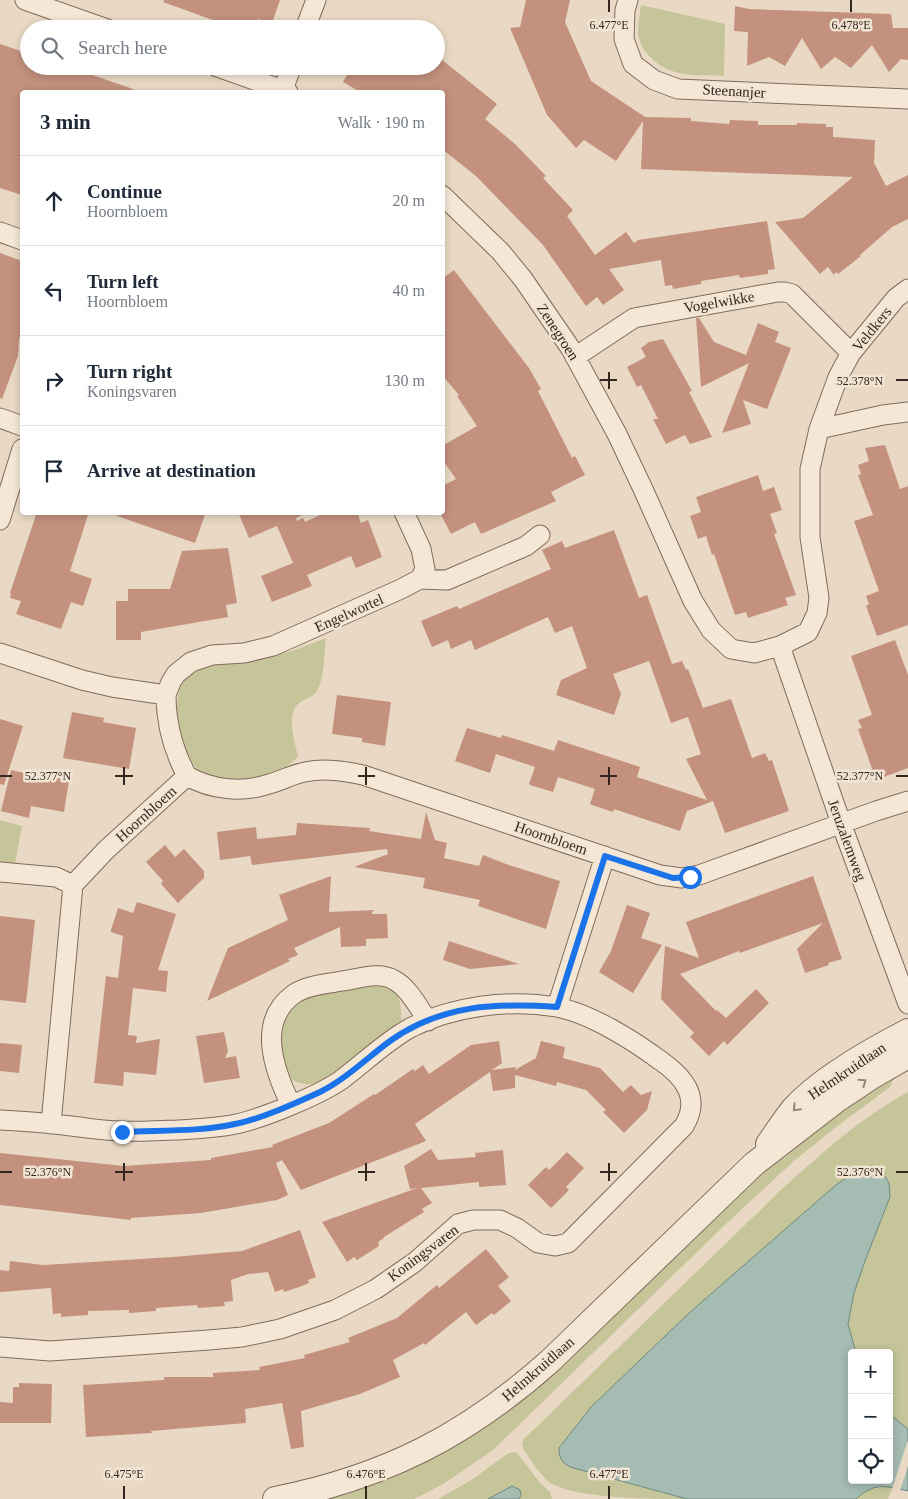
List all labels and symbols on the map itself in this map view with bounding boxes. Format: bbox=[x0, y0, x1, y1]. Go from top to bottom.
text: 6.477°E bbox=[589, 18, 629, 32]
text: 6.478°E bbox=[831, 18, 871, 32]
street label: Steenanjer bbox=[702, 81, 766, 101]
street label: Vogelwikke bbox=[682, 288, 756, 316]
street label: Zenegroen bbox=[534, 301, 582, 364]
street label: Veldkers bbox=[849, 303, 895, 354]
text: 52.378°N bbox=[837, 374, 884, 388]
street label: Engelwortel bbox=[312, 591, 386, 635]
text: 52.377°N bbox=[25, 769, 72, 783]
text: 52.377°N bbox=[837, 769, 884, 783]
street label: Hoornbloem bbox=[112, 782, 180, 845]
street label: Jeruzalemweg bbox=[825, 797, 869, 884]
street label: Hoornbloem bbox=[513, 818, 590, 858]
route start bbox=[679, 866, 702, 889]
street label: Helmkruidlaan bbox=[805, 1039, 889, 1103]
one-way arrow bbox=[857, 1079, 867, 1088]
one-way arrow bbox=[793, 1102, 802, 1111]
route end bbox=[111, 1121, 134, 1144]
text: 52.376°N bbox=[25, 1165, 72, 1179]
text: 52.376°N bbox=[837, 1165, 884, 1179]
street label: Koningsvaren bbox=[385, 1221, 462, 1285]
street label: Helmkruidlaan bbox=[499, 1333, 578, 1405]
text: 6.475°E bbox=[104, 1467, 144, 1481]
text: 6.476°E bbox=[346, 1467, 386, 1481]
text: 6.477°E bbox=[589, 1467, 629, 1481]

